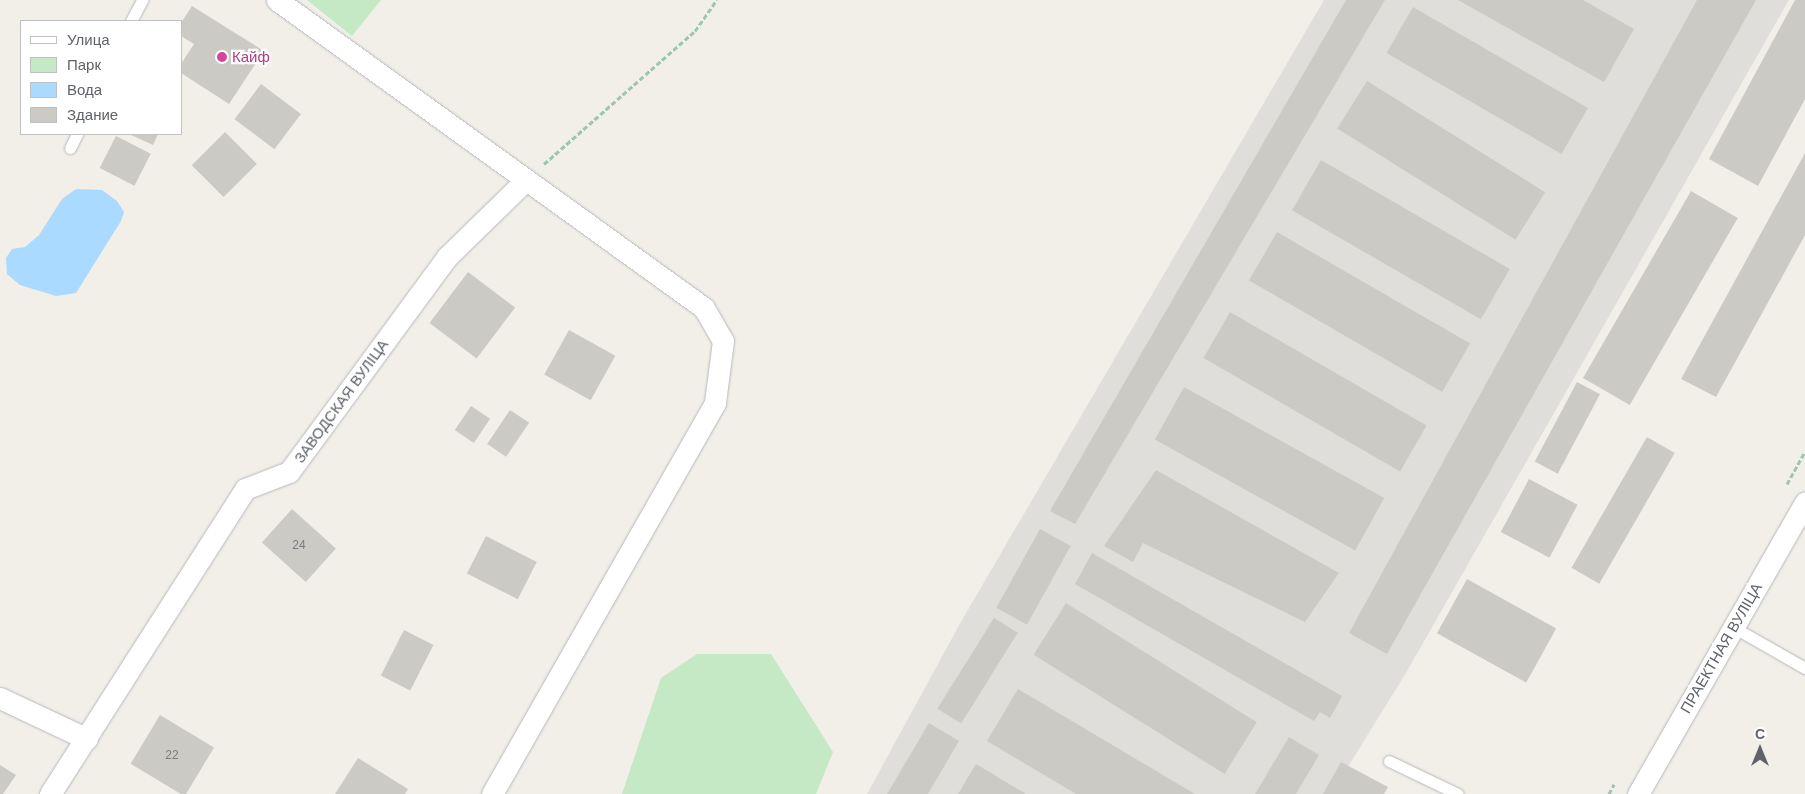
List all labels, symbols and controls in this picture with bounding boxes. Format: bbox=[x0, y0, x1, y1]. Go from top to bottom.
legend bbox=[20, 20, 182, 135]
text: Улица bbox=[67, 31, 110, 48]
place label: Кайф bbox=[232, 48, 270, 66]
marker: Кайф bbox=[216, 51, 228, 63]
text: Парк bbox=[67, 56, 101, 73]
text: Вода bbox=[67, 81, 102, 98]
text: Здание bbox=[67, 106, 118, 123]
street label: ЗАВОДСКАЯ ВУЛІЦА bbox=[290, 336, 392, 466]
house number: 24 bbox=[292, 539, 306, 553]
street label: ПРАЕКТНАЯ ВУЛІЦА bbox=[1676, 580, 1766, 716]
north arrow bbox=[1735, 724, 1785, 774]
text: С bbox=[1755, 726, 1765, 742]
house number: 22 bbox=[165, 749, 179, 763]

